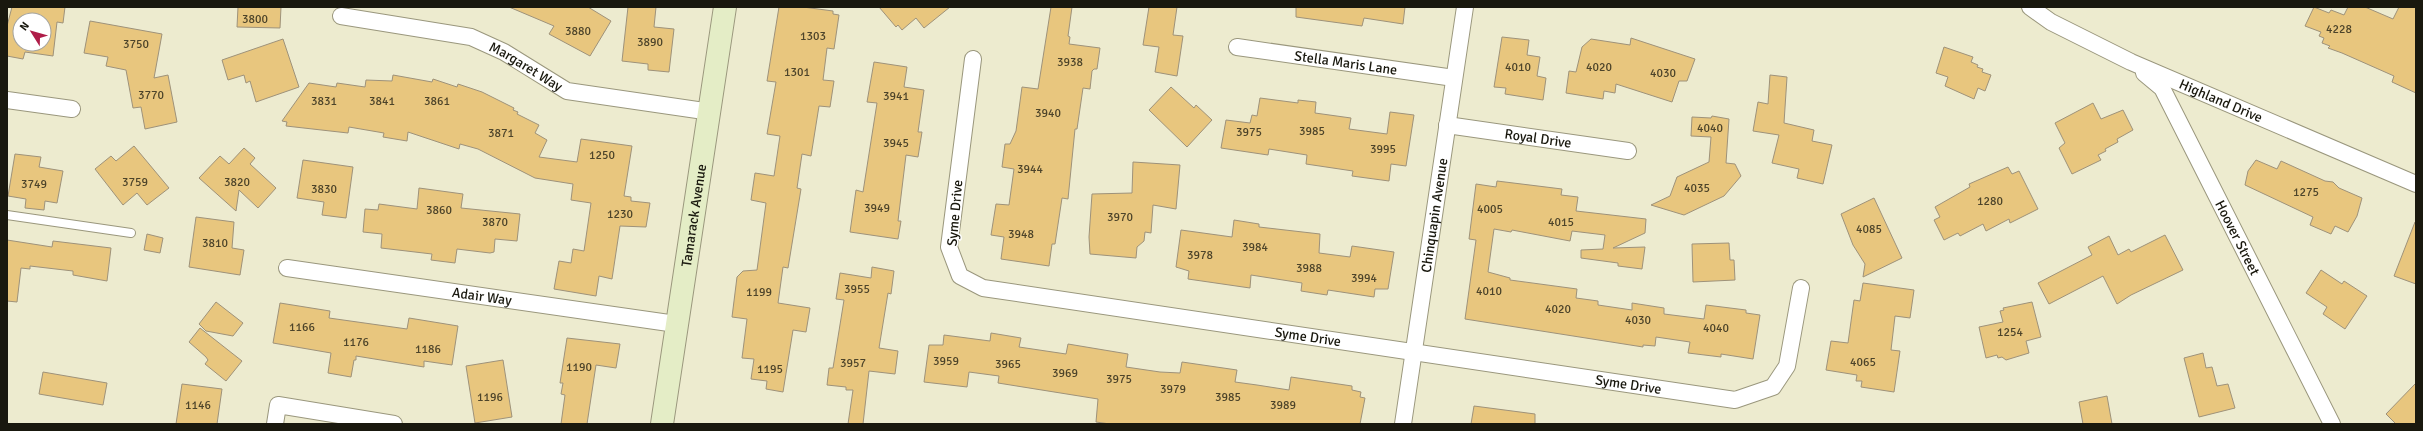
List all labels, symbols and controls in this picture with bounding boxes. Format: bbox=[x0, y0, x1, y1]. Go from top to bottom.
north arrow bbox=[12, 12, 52, 52]
house number: 3800 bbox=[242, 12, 268, 27]
text: N bbox=[17, 19, 32, 33]
house number: 4228 bbox=[2326, 22, 2352, 37]
house number: 3880 bbox=[565, 24, 591, 39]
house number: 1303 bbox=[800, 29, 826, 44]
house number: 3890 bbox=[637, 35, 663, 50]
house number: 3750 bbox=[123, 37, 149, 52]
street label: Margaret Way bbox=[487, 38, 566, 95]
street label: Stella Maris Lane bbox=[1293, 47, 1398, 78]
house number: 3938 bbox=[1057, 55, 1083, 70]
house number: 4010 bbox=[1505, 60, 1531, 75]
house number: 4020 bbox=[1586, 60, 1612, 75]
house number: 1301 bbox=[784, 65, 810, 80]
house number: 4030 bbox=[1650, 66, 1676, 81]
street label: Highland Drive bbox=[2177, 75, 2265, 126]
house number: 3770 bbox=[138, 88, 164, 103]
house number: 3941 bbox=[883, 89, 909, 104]
house number: 3831 bbox=[311, 94, 337, 109]
house number: 3841 bbox=[369, 94, 395, 109]
house number: 3861 bbox=[424, 94, 450, 109]
house number: 3940 bbox=[1035, 106, 1061, 121]
house number: 4040 bbox=[1697, 121, 1723, 136]
house number: 3985 bbox=[1299, 124, 1325, 139]
house number: 3975 bbox=[1236, 125, 1262, 140]
street label: Royal Drive bbox=[1504, 125, 1573, 151]
house number: 3871 bbox=[488, 126, 514, 141]
house number: 3945 bbox=[883, 136, 909, 151]
house number: 3995 bbox=[1370, 142, 1396, 157]
house number: 1250 bbox=[589, 148, 615, 163]
street label: Chinquapin Avenue bbox=[1417, 157, 1451, 274]
house number: 3944 bbox=[1017, 162, 1043, 177]
street label: Tamarack Avenue bbox=[677, 163, 710, 268]
house number: 3759 bbox=[122, 175, 148, 190]
house number: 3820 bbox=[224, 175, 250, 190]
house number: 3749 bbox=[21, 177, 47, 192]
street label: Syme Drive bbox=[944, 179, 966, 247]
house number: 4035 bbox=[1684, 181, 1710, 196]
house number: 3830 bbox=[311, 182, 337, 197]
house number: 1275 bbox=[2293, 185, 2319, 200]
house number: 1280 bbox=[1977, 194, 2003, 209]
street label: Hoover Street bbox=[2212, 197, 2264, 278]
house number: 3949 bbox=[864, 201, 890, 216]
house number: 4005 bbox=[1477, 202, 1503, 217]
house number: 3860 bbox=[426, 203, 452, 218]
house number: 1230 bbox=[607, 207, 633, 222]
house number: 3970 bbox=[1107, 210, 1133, 225]
house number: 3870 bbox=[482, 215, 508, 230]
house number: 4015 bbox=[1548, 215, 1574, 230]
house number: 4085 bbox=[1856, 222, 1882, 237]
house number: 3948 bbox=[1008, 227, 1034, 242]
house number: 3810 bbox=[202, 236, 228, 251]
house number: 3984 bbox=[1242, 240, 1268, 255]
house number: 3978 bbox=[1187, 248, 1213, 263]
house number: 3988 bbox=[1296, 261, 1322, 276]
house number: 3994 bbox=[1351, 271, 1377, 286]
house number: 3955 bbox=[844, 282, 870, 297]
street label: Adair Way bbox=[451, 283, 513, 309]
house number: 4010 bbox=[1476, 284, 1502, 299]
house number: 1199 bbox=[746, 285, 772, 300]
house number: 4020 bbox=[1545, 302, 1571, 317]
house number: 4030 bbox=[1625, 313, 1651, 328]
house number: 1166 bbox=[289, 320, 315, 335]
house number: 4040 bbox=[1703, 321, 1729, 336]
street label: Syme Drive bbox=[1274, 323, 1342, 350]
house number: 1254 bbox=[1997, 325, 2023, 340]
house number: 1176 bbox=[343, 335, 369, 350]
house number: 1186 bbox=[415, 342, 441, 357]
house number: 3959 bbox=[933, 354, 959, 369]
house number: 4065 bbox=[1850, 355, 1876, 370]
house number: 3957 bbox=[840, 356, 866, 371]
house number: 3965 bbox=[995, 357, 1021, 372]
house number: 1190 bbox=[566, 360, 592, 375]
house number: 1195 bbox=[757, 362, 783, 377]
house number: 3969 bbox=[1052, 366, 1078, 381]
street label: Syme Drive bbox=[1594, 371, 1663, 397]
house number: 3975 bbox=[1106, 372, 1132, 387]
house number: 3979 bbox=[1160, 382, 1186, 397]
house number: 1196 bbox=[477, 390, 503, 405]
house number: 3985 bbox=[1215, 390, 1241, 405]
house number: 1146 bbox=[185, 398, 211, 413]
house number: 3989 bbox=[1270, 398, 1296, 413]

